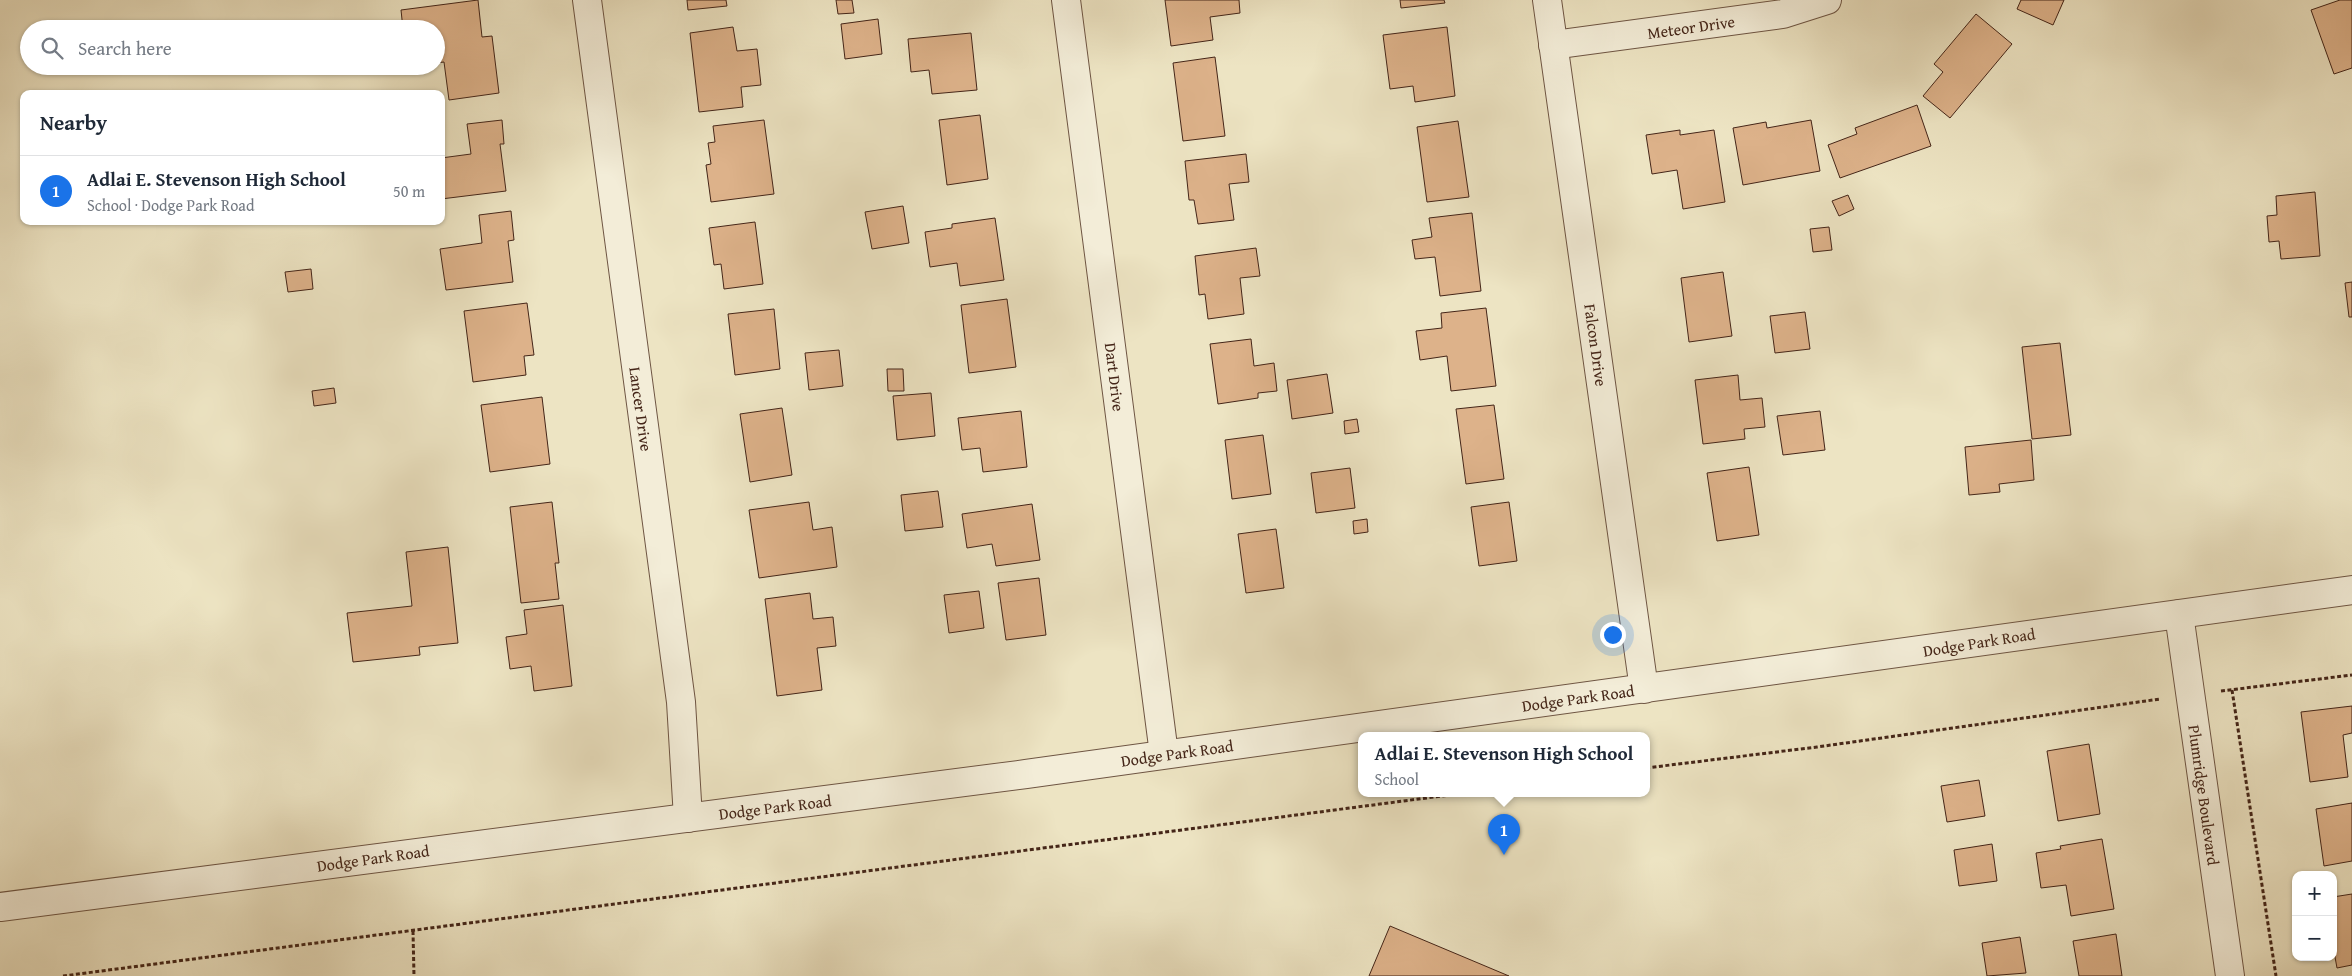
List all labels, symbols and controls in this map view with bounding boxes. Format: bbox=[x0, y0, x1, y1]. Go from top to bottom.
street label: Meteor Drive bbox=[1646, 9, 1736, 45]
search box bbox=[20, 20, 445, 75]
icon: search bbox=[38, 34, 66, 62]
text: Search here bbox=[78, 34, 172, 62]
text: Nearby bbox=[40, 107, 107, 138]
text: Adlai E. Stevenson High School bbox=[87, 165, 346, 193]
text: 1 bbox=[52, 179, 60, 203]
text: 50 m bbox=[393, 179, 425, 203]
text: School · Dodge Park Road bbox=[87, 193, 254, 217]
street label: Falcon Drive bbox=[1578, 302, 1614, 388]
street label: Dart Drive bbox=[1099, 341, 1131, 413]
street label: Lancer Drive bbox=[623, 365, 659, 453]
street label: Dodge Park Road bbox=[1921, 621, 2037, 663]
your location bbox=[1600, 622, 1626, 648]
street label: Dodge Park Road bbox=[1520, 678, 1636, 718]
street label: Plumridge Boulevard bbox=[2182, 723, 2226, 867]
popup bbox=[1358, 732, 1650, 797]
street label: Dodge Park Road bbox=[1119, 733, 1235, 773]
text: Adlai E. Stevenson High School bbox=[1375, 739, 1633, 767]
text: School bbox=[1375, 767, 1419, 791]
street label: Dodge Park Road bbox=[717, 788, 833, 826]
pin: 1 bbox=[1488, 814, 1520, 855]
street label: Dodge Park Road bbox=[315, 838, 431, 878]
map controls bbox=[2292, 871, 2337, 961]
button: + bbox=[2292, 871, 2337, 916]
button: − bbox=[2292, 916, 2337, 961]

